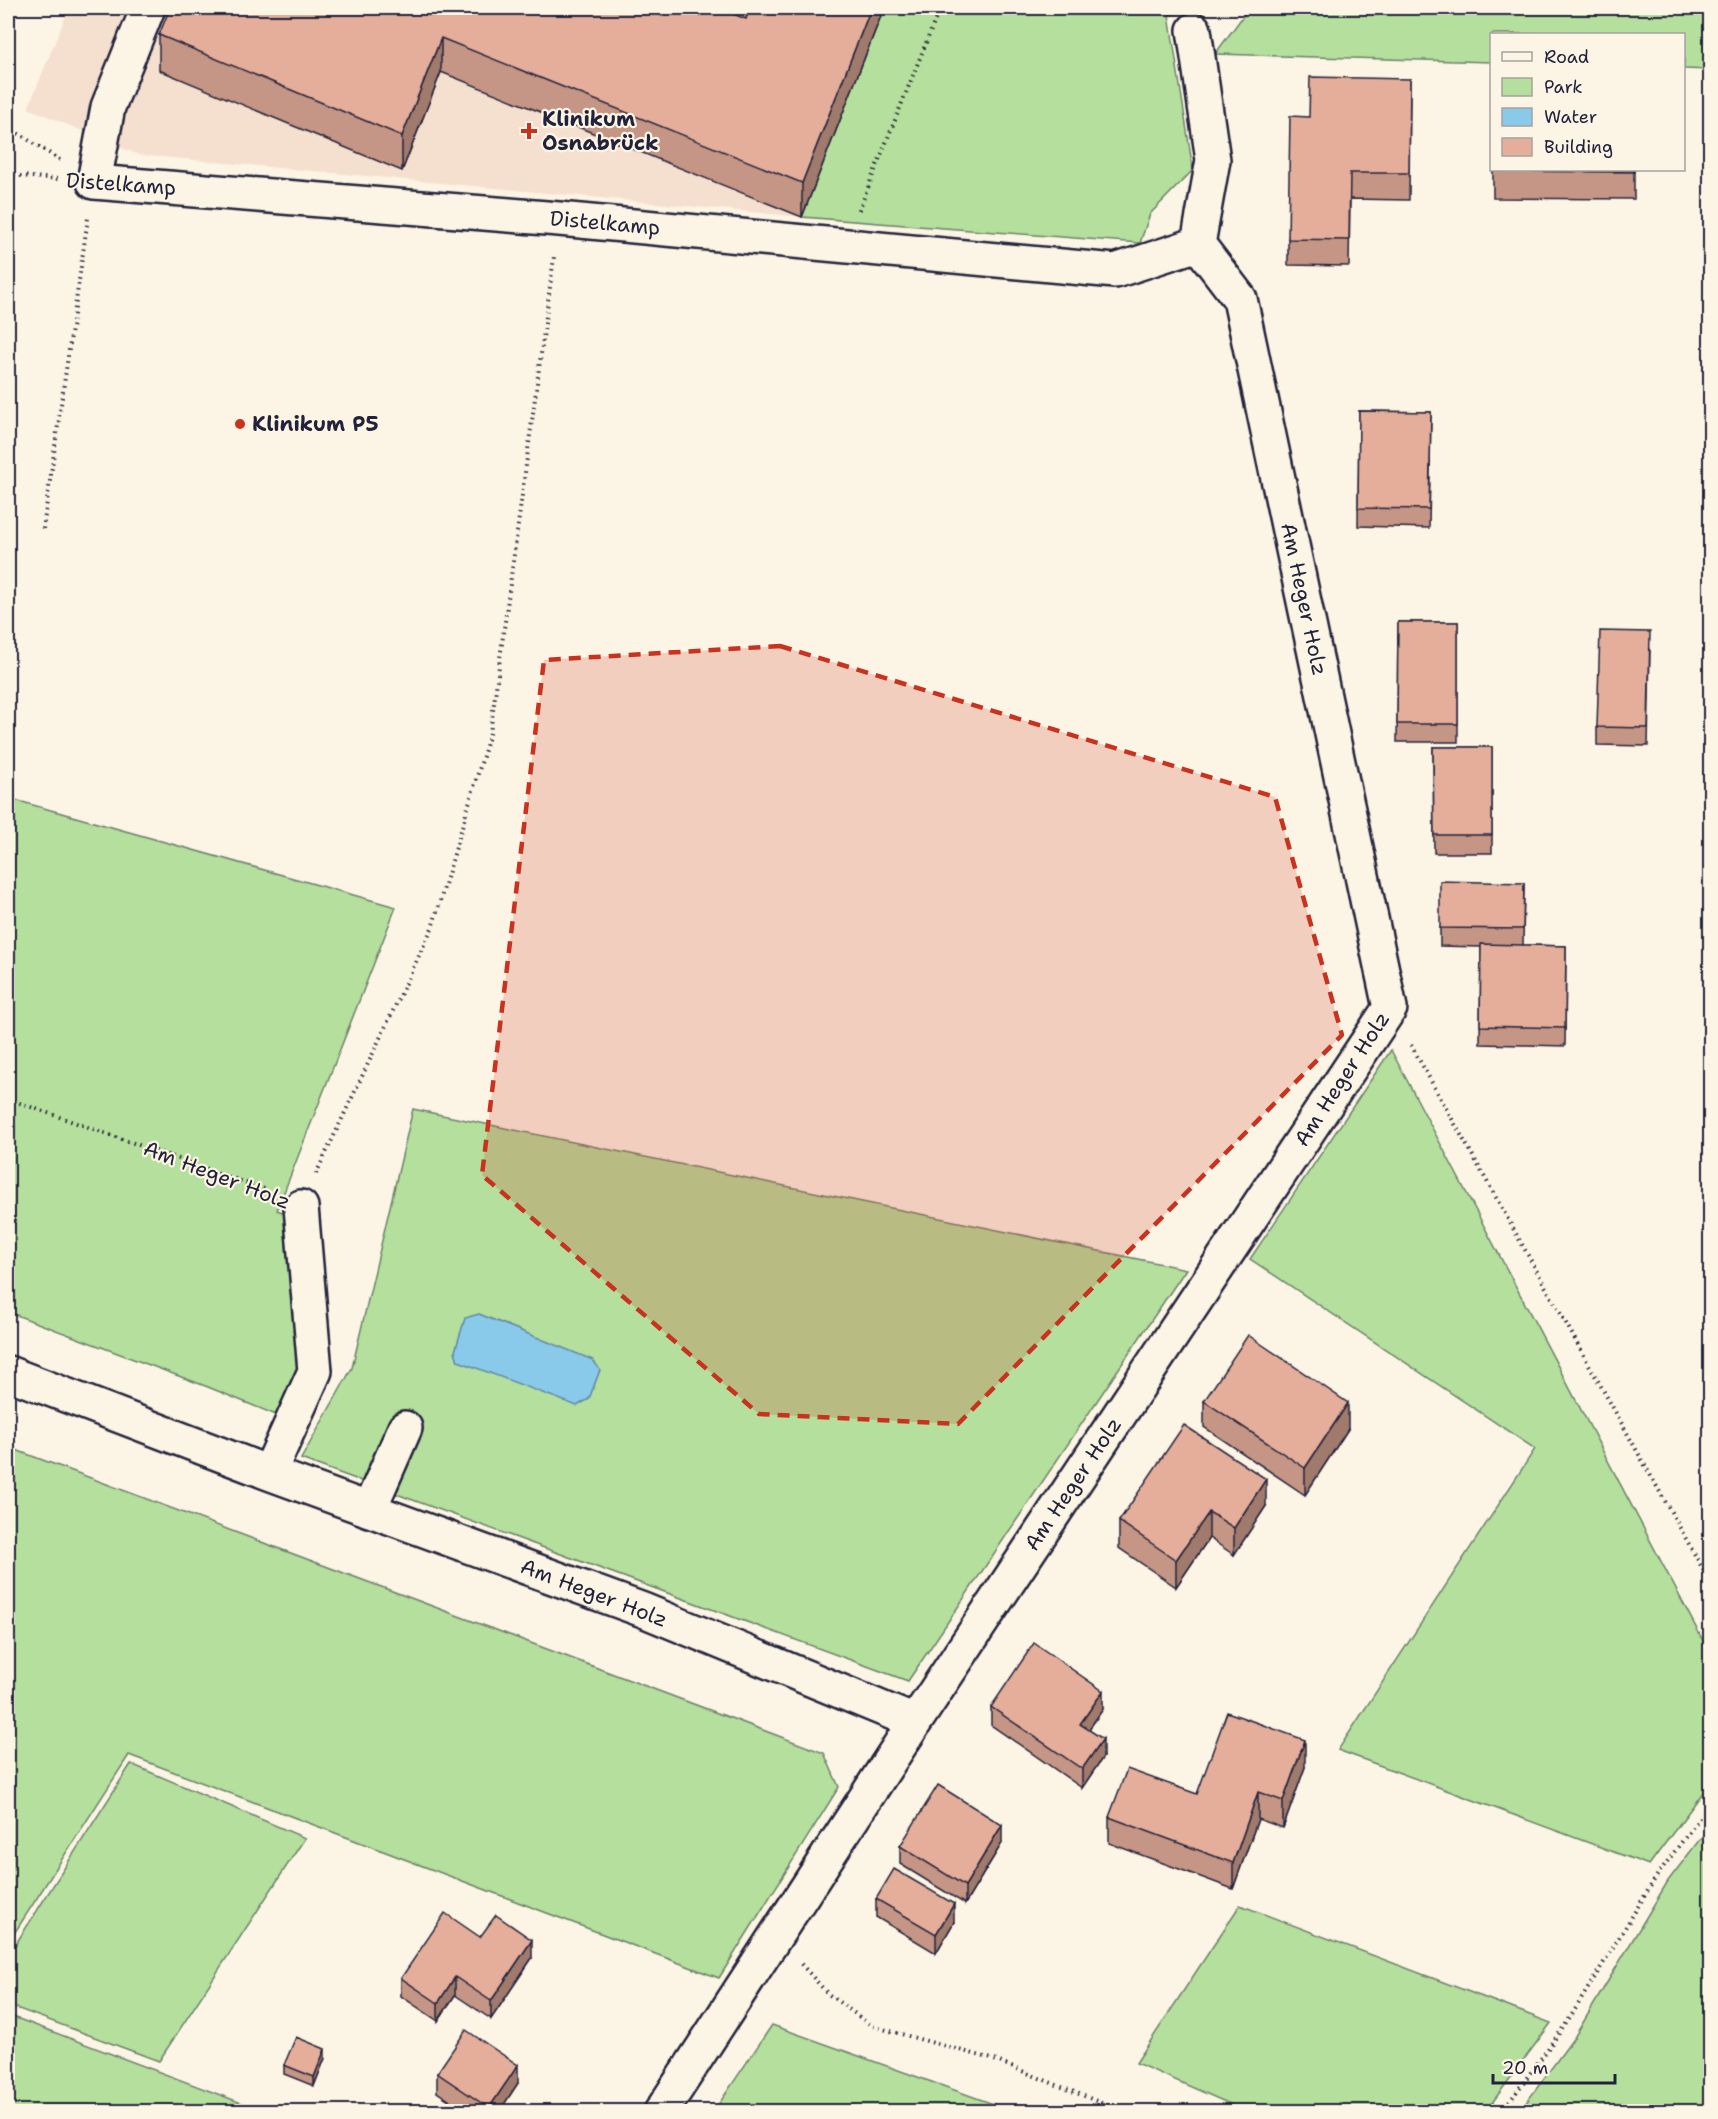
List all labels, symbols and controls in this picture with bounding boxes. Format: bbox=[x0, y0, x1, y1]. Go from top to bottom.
legend bbox=[1490, 33, 1685, 171]
text: Road bbox=[1544, 45, 1589, 69]
text: Park bbox=[1544, 75, 1583, 99]
place label: Klinikum Osnabrück bbox=[542, 105, 659, 157]
text: Water bbox=[1544, 105, 1597, 129]
marker: Klinikum Osnabrück bbox=[520, 122, 538, 140]
text: Building bbox=[1544, 135, 1613, 159]
street label: Distelkamp bbox=[65, 166, 177, 202]
street label: Distelkamp bbox=[549, 204, 661, 242]
place label: Klinikum P5 bbox=[252, 410, 379, 438]
marker: Klinikum P5 bbox=[233, 417, 247, 431]
street label: Am Heger Holz bbox=[1274, 520, 1334, 678]
street label: Am Heger Holz bbox=[1288, 1006, 1396, 1152]
street label: Am Heger Holz bbox=[140, 1134, 294, 1216]
street label: Am Heger Holz bbox=[1018, 1412, 1128, 1556]
street label: Am Heger Holz bbox=[517, 1552, 671, 1634]
scale bar bbox=[1493, 2047, 1614, 2085]
text: 20 m bbox=[1502, 2056, 1548, 2080]

